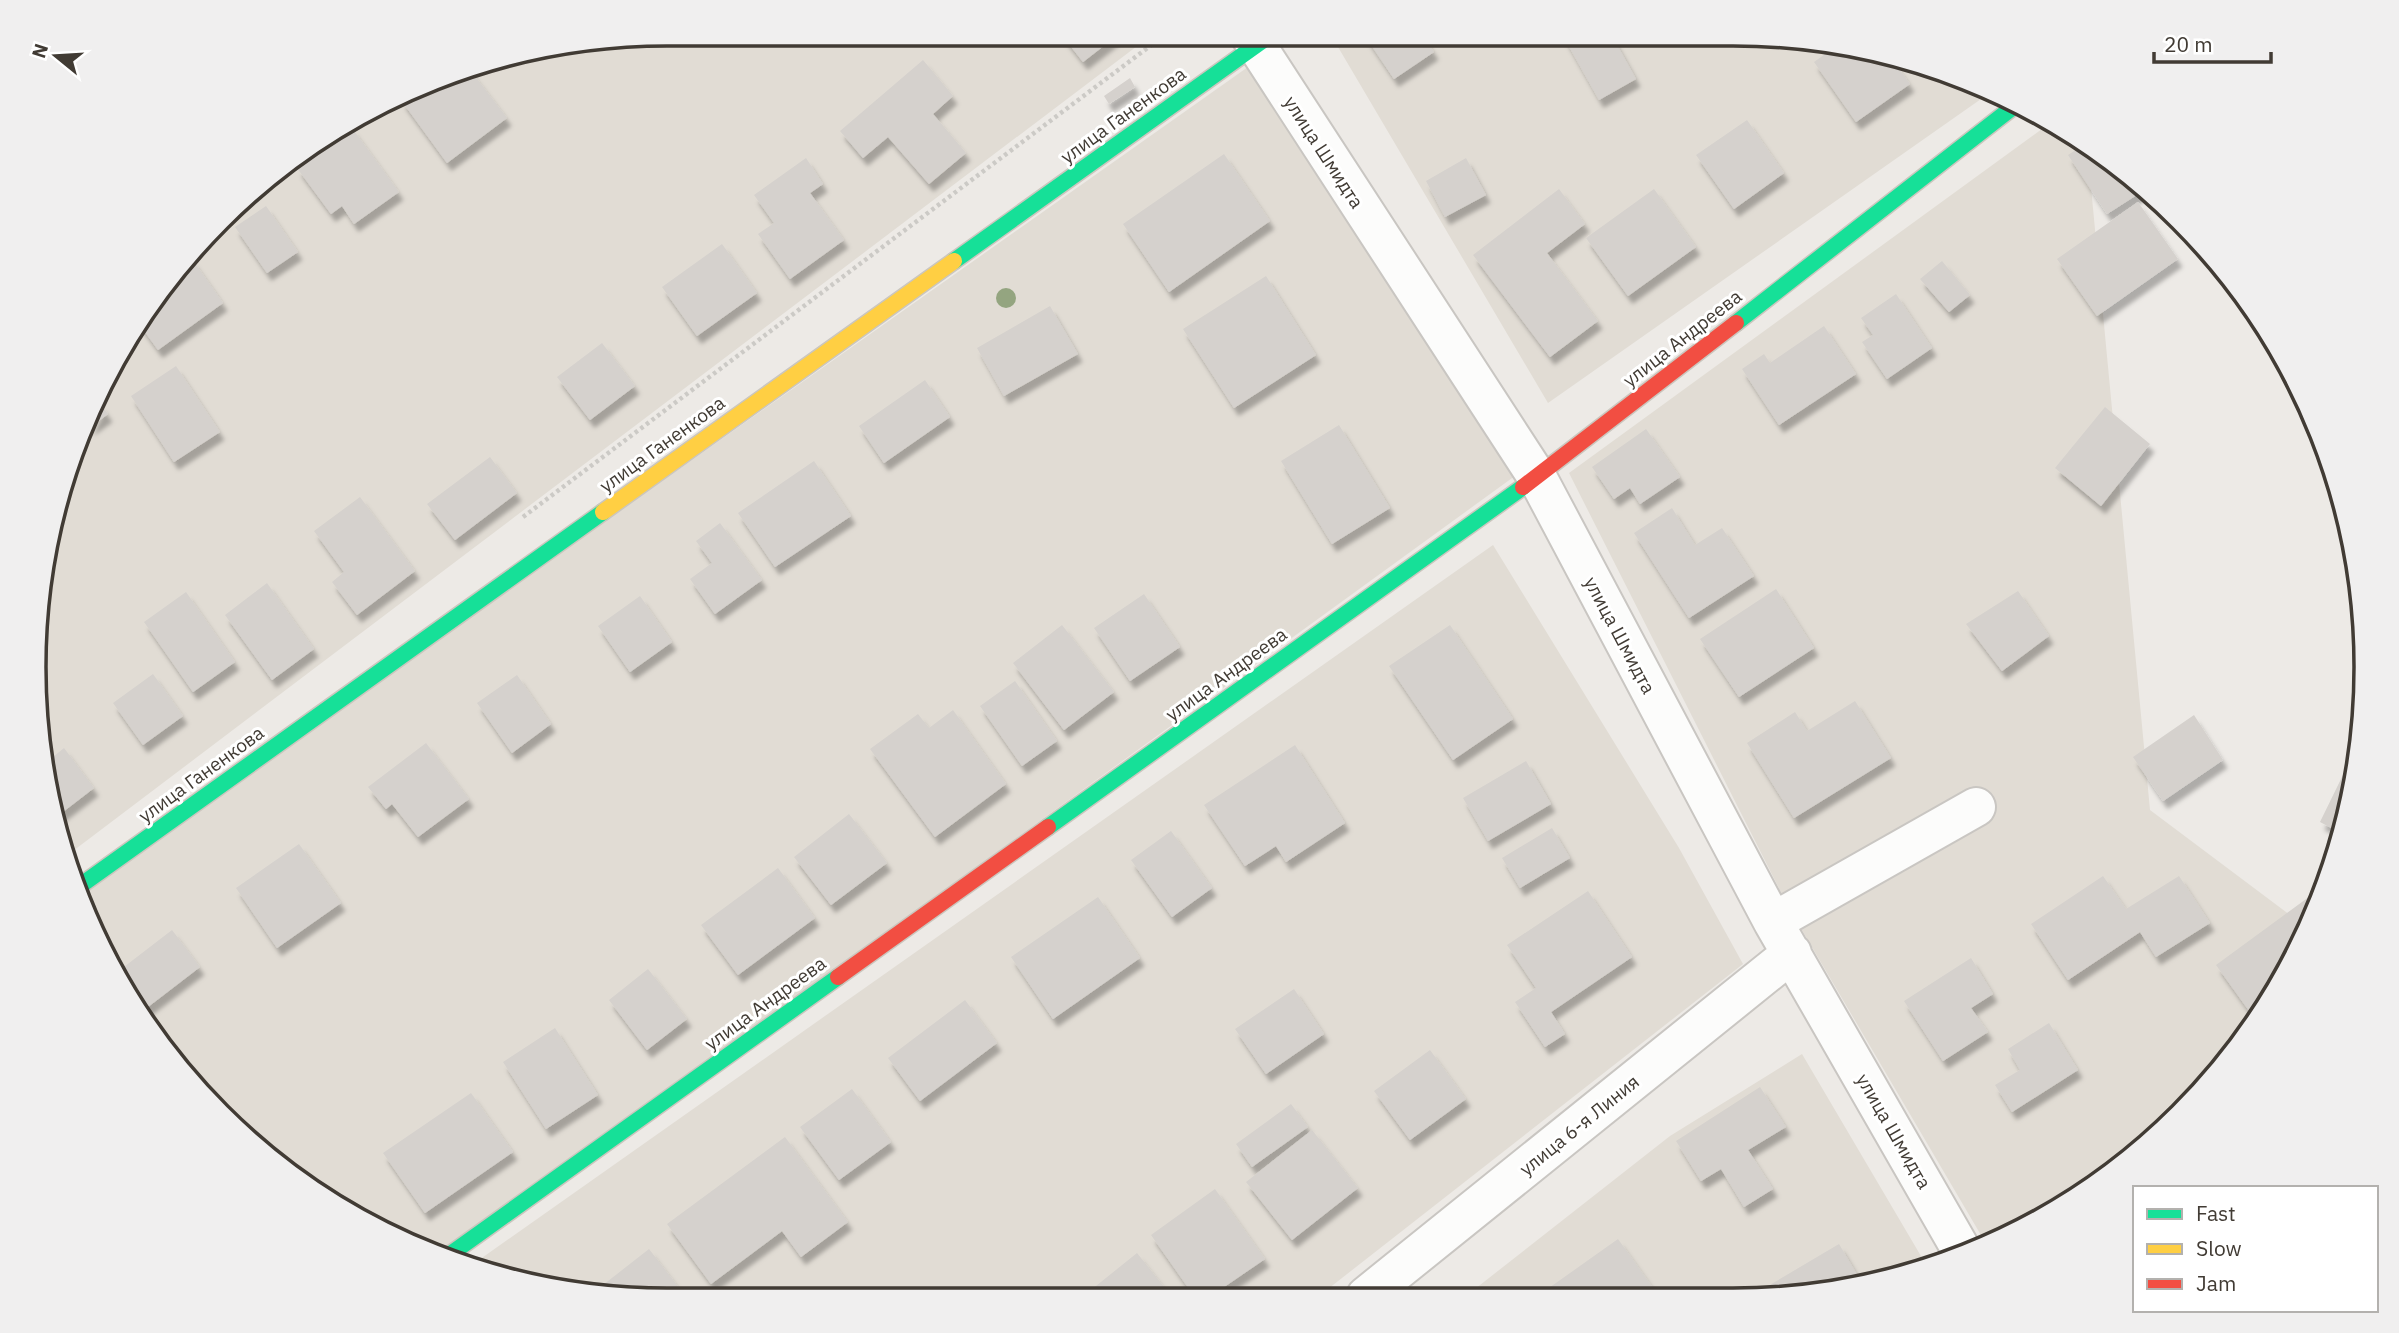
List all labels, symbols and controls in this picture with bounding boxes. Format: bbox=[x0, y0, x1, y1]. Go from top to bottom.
north arrow bbox=[21, 21, 91, 91]
scale bar bbox=[2154, 21, 2271, 65]
text: 20 m bbox=[2164, 30, 2213, 58]
text: N bbox=[26, 40, 53, 61]
street label: улица Ганенкова bbox=[1056, 61, 1190, 169]
street label: улица Шмидта bbox=[1279, 91, 1369, 213]
street label: улица Андреева bbox=[1618, 284, 1746, 392]
street label: улица Ганенкова bbox=[595, 390, 729, 498]
street label: улица Шмидта bbox=[1579, 572, 1661, 698]
street label: улица Андреева bbox=[1161, 622, 1291, 726]
street label: улица Ганенкова bbox=[134, 720, 268, 828]
street label: улица Андреева bbox=[700, 951, 830, 1055]
street label: улица 6-я Линия bbox=[1514, 1069, 1644, 1181]
street label: улица Шмидта bbox=[1851, 1069, 1937, 1193]
legend bbox=[2133, 1186, 2378, 1312]
text: Fast bbox=[2196, 1199, 2236, 1227]
text: Slow bbox=[2196, 1234, 2242, 1262]
text: Jam bbox=[2196, 1269, 2236, 1297]

